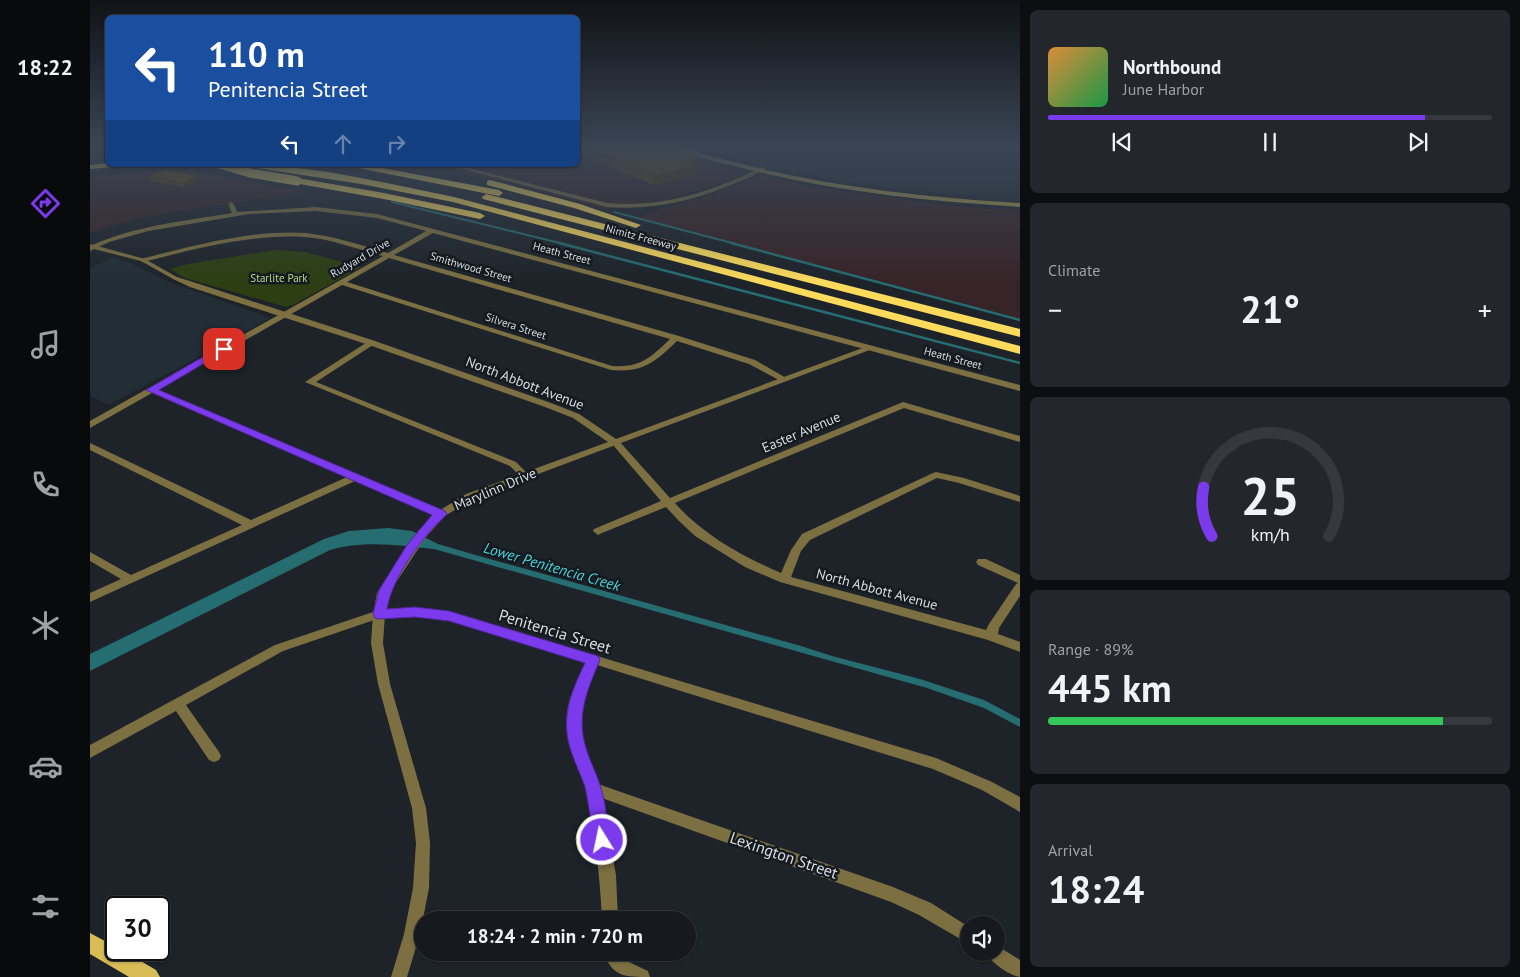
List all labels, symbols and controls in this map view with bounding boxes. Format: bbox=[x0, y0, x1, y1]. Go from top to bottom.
text: 110 m bbox=[208, 31, 305, 77]
icon: left bbox=[125, 35, 190, 100]
text: 18:22 bbox=[17, 53, 73, 81]
text: Northbound bbox=[1123, 55, 1221, 79]
text: Penitencia Street bbox=[208, 75, 368, 103]
text: June Harbor bbox=[1123, 79, 1204, 99]
icon: previous bbox=[1108, 128, 1136, 156]
icon: pause bbox=[1256, 128, 1284, 156]
icon: next bbox=[1404, 128, 1432, 156]
icon: left bbox=[276, 130, 304, 158]
icon: ahead bbox=[329, 130, 357, 158]
icon: right bbox=[382, 130, 410, 158]
icon: directions bbox=[28, 186, 63, 221]
street label: Nimitz Freeway bbox=[604, 221, 679, 253]
street label: Rudyard Drive bbox=[328, 235, 392, 281]
street label: Heath Street bbox=[532, 239, 593, 267]
street label: Smithwood Street bbox=[429, 249, 514, 285]
text: Climate bbox=[1048, 260, 1100, 280]
park label: Starlite Park bbox=[250, 271, 308, 285]
text: 21° bbox=[1240, 284, 1300, 333]
text: − bbox=[1048, 291, 1062, 328]
text: + bbox=[1478, 291, 1492, 328]
street label: Silvera Street bbox=[484, 310, 548, 342]
icon: music bbox=[28, 327, 63, 362]
pin bbox=[203, 328, 245, 370]
icon: arrive bbox=[210, 335, 238, 363]
street label: Heath Street bbox=[923, 344, 984, 372]
street label: North Abbott Avenue bbox=[463, 352, 587, 414]
street label: Easter Avenue bbox=[759, 407, 843, 457]
text: 25 bbox=[1241, 462, 1299, 529]
street label: Marylinn Drive bbox=[451, 464, 539, 514]
icon: phone bbox=[28, 467, 63, 502]
text: km/h bbox=[1250, 523, 1290, 546]
water label: Lower Penitencia Creek bbox=[482, 538, 624, 595]
street label: North Abbott Avenue bbox=[814, 564, 940, 614]
street label: Penitencia Street bbox=[496, 604, 614, 658]
icon: climate bbox=[28, 608, 63, 643]
text: Range · 89% bbox=[1048, 639, 1133, 659]
text: 445 km bbox=[1048, 663, 1172, 712]
icon: car bbox=[28, 749, 63, 784]
position arrow bbox=[575, 813, 627, 865]
street label: Lexington Street bbox=[727, 827, 841, 883]
text: Arrival bbox=[1048, 840, 1093, 860]
text: 18:24 bbox=[1048, 864, 1144, 913]
icon: filters bbox=[28, 889, 63, 924]
speed limit sign: 30 bbox=[105, 896, 170, 961]
map controls bbox=[960, 916, 1005, 961]
button: sound bbox=[960, 916, 1005, 961]
text: 18:24 · 2 min · 720 m bbox=[467, 924, 643, 948]

